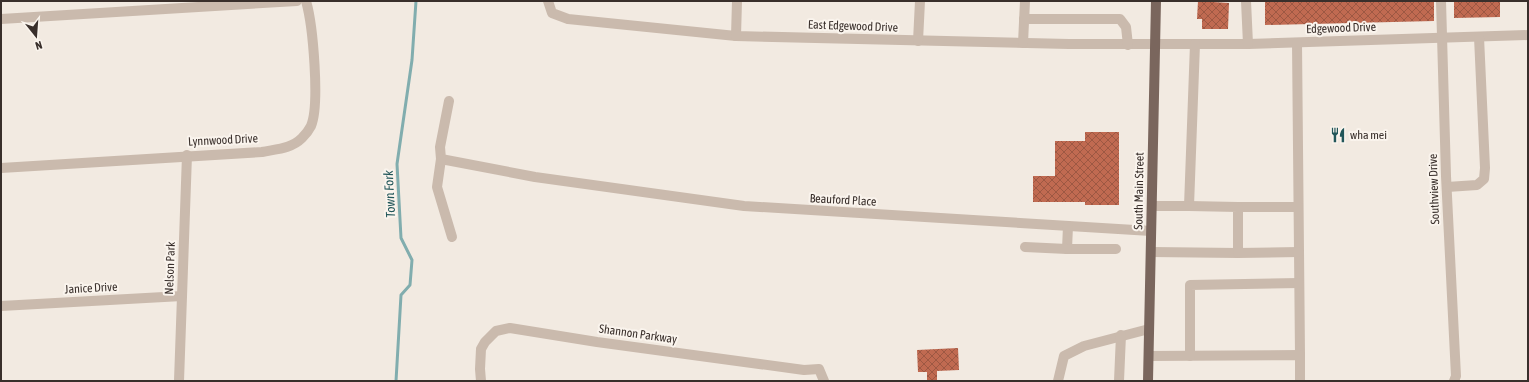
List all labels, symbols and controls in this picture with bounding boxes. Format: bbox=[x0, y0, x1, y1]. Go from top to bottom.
north arrow bbox=[16, 16, 56, 56]
street label: East Edgewood Drive bbox=[808, 17, 898, 35]
street label: Edgewood Drive bbox=[1306, 20, 1376, 36]
text: N bbox=[34, 39, 44, 52]
restaurant icon: wha mei bbox=[1329, 126, 1347, 144]
place label: wha mei bbox=[1350, 128, 1387, 142]
street label: Lynnwood Drive bbox=[188, 131, 258, 149]
street label: South Main Street bbox=[1131, 152, 1147, 230]
street label: Southview Drive bbox=[1426, 153, 1442, 225]
water label: Town Fork bbox=[381, 170, 398, 218]
street label: Beauford Place bbox=[809, 191, 877, 209]
street label: Nelson Park bbox=[162, 241, 178, 295]
street label: Janice Drive bbox=[64, 280, 118, 296]
street label: Shannon Parkway bbox=[598, 322, 678, 346]

